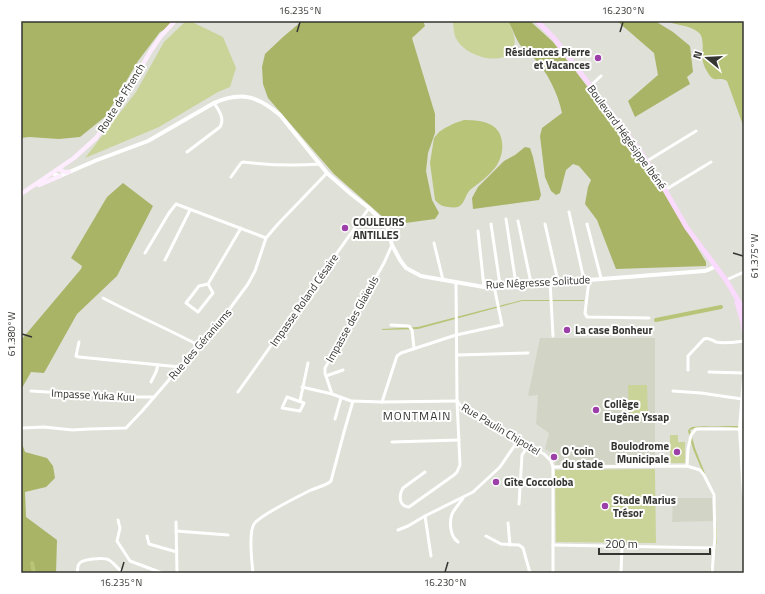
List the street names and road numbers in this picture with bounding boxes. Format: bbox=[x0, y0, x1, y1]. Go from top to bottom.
street label: Route de Ffrench bbox=[93, 60, 149, 136]
street label: Boulevard Hégésippe Ibéné bbox=[584, 81, 671, 193]
street label: Impasse Roland Césaire bbox=[266, 250, 342, 350]
street label: Rue Négresse Solitude bbox=[485, 271, 591, 293]
street label: Impasse des Glaïeuls bbox=[322, 273, 382, 365]
street label: Rue des Géraniums bbox=[165, 305, 235, 383]
street label: Impasse Yuka Kuu bbox=[51, 385, 135, 405]
street label: Rue Paulin Chipotel bbox=[459, 399, 543, 459]

